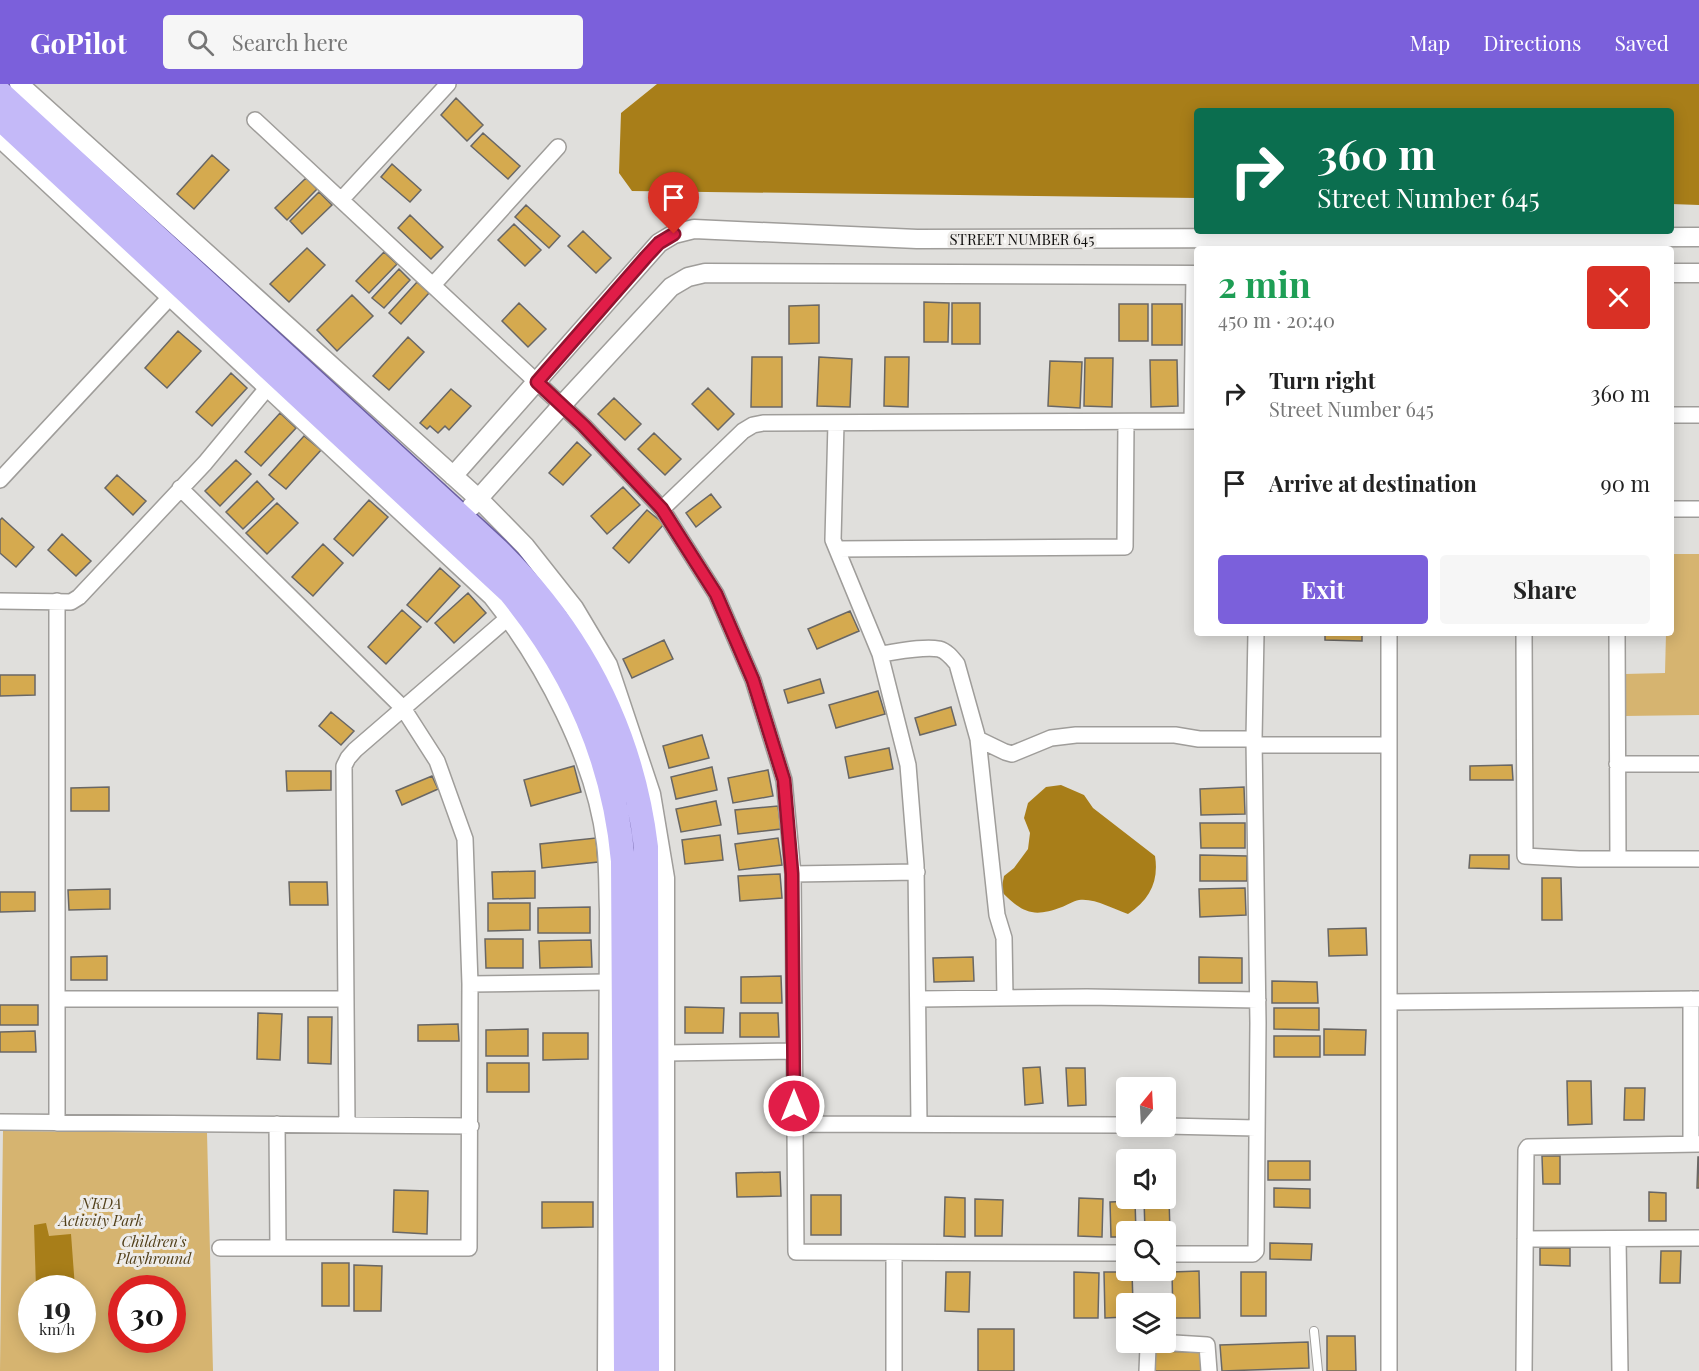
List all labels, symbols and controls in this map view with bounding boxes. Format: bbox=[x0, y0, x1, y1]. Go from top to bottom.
search box bbox=[163, 15, 583, 69]
text: GoPilot bbox=[30, 24, 127, 61]
icon: search bbox=[184, 26, 217, 59]
text: Search here bbox=[232, 27, 348, 57]
text: Map bbox=[1409, 28, 1450, 56]
text: Directions bbox=[1483, 28, 1581, 56]
text: Saved bbox=[1614, 28, 1669, 56]
text: 360 m bbox=[1317, 125, 1436, 181]
icon: right bbox=[1218, 132, 1296, 210]
pin bbox=[648, 172, 699, 234]
text: Street Number 645 bbox=[1317, 179, 1540, 215]
icon: arrive bbox=[657, 181, 690, 214]
street label: STREET NUMBER 645 bbox=[949, 229, 1095, 249]
text: 2 min bbox=[1218, 259, 1311, 307]
button: close bbox=[1587, 266, 1650, 329]
text: 450 m · 20:40 bbox=[1218, 306, 1335, 333]
text: Turn right bbox=[1269, 365, 1375, 395]
icon: right bbox=[1218, 377, 1251, 410]
text: 360 m bbox=[1590, 378, 1650, 408]
text: Street Number 645 bbox=[1269, 395, 1434, 422]
icon: arrive bbox=[1218, 467, 1251, 500]
text: Arrive at destination bbox=[1269, 468, 1477, 498]
text: 90 m bbox=[1601, 468, 1650, 498]
button: Exit bbox=[1218, 555, 1428, 624]
button: Share bbox=[1440, 555, 1650, 624]
position arrow bbox=[762, 1074, 826, 1138]
north arrow bbox=[1116, 1077, 1176, 1137]
map controls bbox=[1116, 1077, 1176, 1353]
button: sound bbox=[1116, 1149, 1176, 1209]
park label: NKDA Activity Park bbox=[57, 1193, 144, 1230]
button: search bbox=[1116, 1221, 1176, 1281]
park label: Children's Playhround bbox=[116, 1231, 192, 1268]
speed limit sign: 30 bbox=[108, 1275, 186, 1353]
text: 19 bbox=[43, 1287, 71, 1327]
button: layers bbox=[1116, 1293, 1176, 1353]
text: km/h bbox=[39, 1319, 75, 1339]

